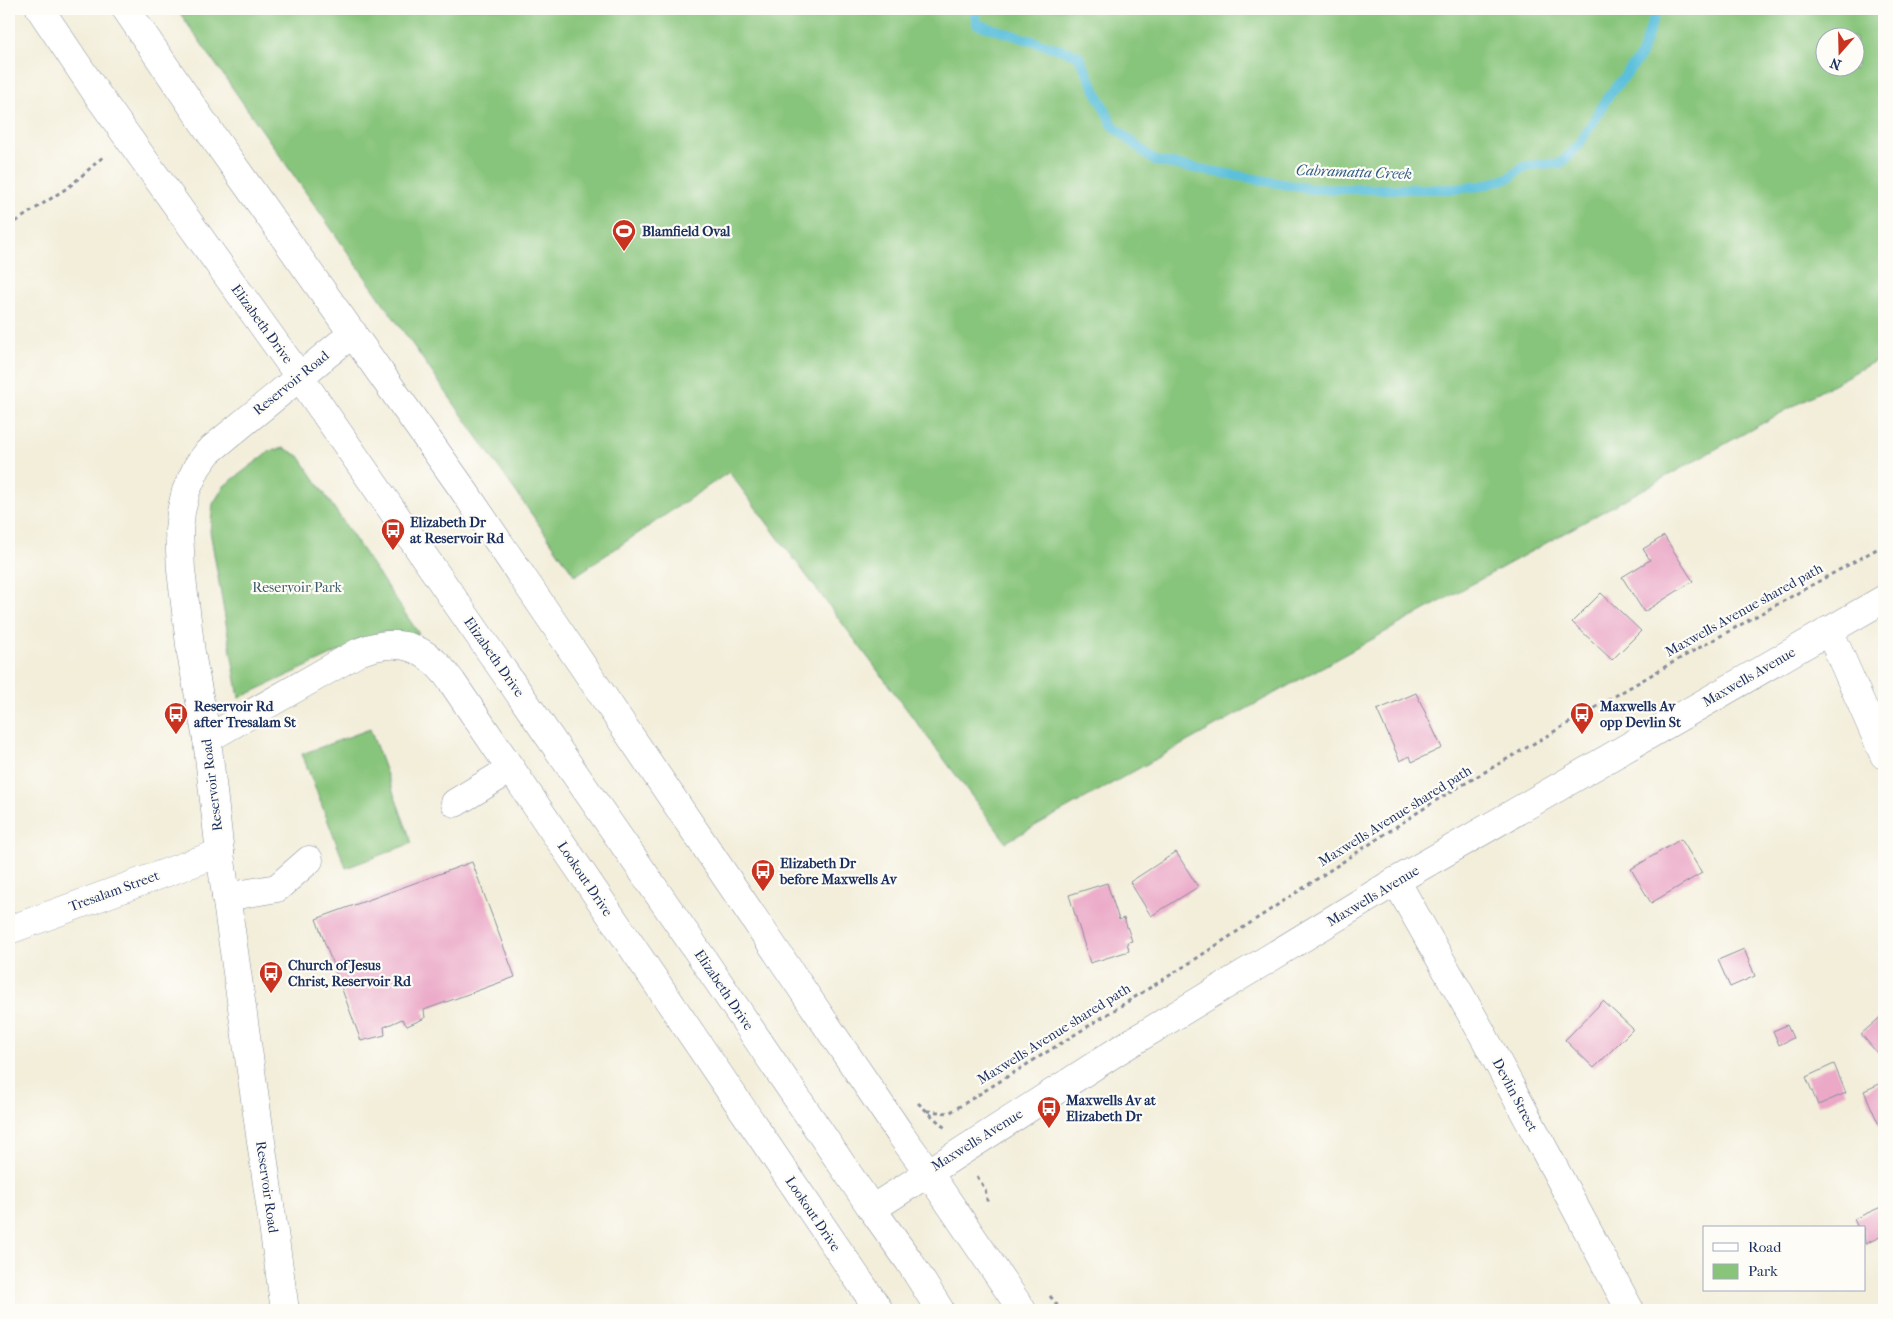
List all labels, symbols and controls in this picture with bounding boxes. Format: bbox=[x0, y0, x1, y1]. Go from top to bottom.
north arrow bbox=[1816, 28, 1866, 78]
text: N bbox=[1827, 54, 1844, 74]
water label: Cabramatta Creek bbox=[1296, 161, 1412, 183]
sports icon: Blamfield Oval bbox=[611, 218, 637, 252]
place label: Blamfield Oval bbox=[642, 223, 731, 240]
street label: Elizabeth Drive bbox=[228, 281, 296, 367]
street label: Reservoir Road bbox=[250, 347, 333, 419]
place label: Elizabeth Dr at Reservoir Rd bbox=[410, 514, 505, 547]
bus stop icon: Elizabeth Dr at Reservoir Rd bbox=[380, 517, 406, 551]
street label: Maxwells Avenue shared path bbox=[1662, 559, 1826, 660]
park label: Reservoir Park bbox=[252, 579, 343, 596]
street label: Elizabeth Drive bbox=[460, 614, 528, 700]
street label: Maxwells Avenue bbox=[1699, 643, 1799, 711]
place label: Reservoir Rd after Tresalam St bbox=[194, 698, 297, 731]
place label: Maxwells Av opp Devlin St bbox=[1599, 698, 1682, 731]
bus stop icon: Reservoir Rd after Tresalam St bbox=[163, 701, 189, 735]
bus stop icon: Maxwells Av opp Devlin St bbox=[1569, 701, 1595, 735]
street label: Reservoir Road bbox=[198, 737, 226, 832]
street label: Maxwells Avenue shared path bbox=[1315, 762, 1475, 870]
street label: Lookout Drive bbox=[554, 838, 616, 920]
place label: Elizabeth Dr before Maxwells Av bbox=[779, 855, 898, 888]
bus stop icon: Elizabeth Dr before Maxwells Av bbox=[750, 858, 776, 892]
street label: Maxwells Avenue bbox=[1324, 862, 1422, 930]
street label: Tresalam Street bbox=[67, 867, 161, 915]
street label: Elizabeth Drive bbox=[691, 946, 757, 1034]
place label: Church of Jesus Christ, Reservoir Rd bbox=[288, 957, 412, 990]
bus stop icon: Church of Jesus Christ, Reservoir Rd bbox=[258, 960, 284, 994]
street label: Maxwells Avenue shared path bbox=[974, 980, 1134, 1088]
street label: Devlin Street bbox=[1489, 1055, 1541, 1135]
place label: Maxwells Av at Elizabeth Dr bbox=[1065, 1092, 1157, 1125]
bus stop icon: Maxwells Av at Elizabeth Dr bbox=[1036, 1095, 1062, 1129]
street label: Maxwells Avenue bbox=[928, 1105, 1026, 1175]
street label: Reservoir Road bbox=[252, 1140, 282, 1235]
street label: Lookout Drive bbox=[782, 1173, 844, 1255]
legend bbox=[1703, 1226, 1866, 1292]
text: Road bbox=[1748, 1238, 1782, 1256]
text: Park bbox=[1748, 1262, 1778, 1280]

